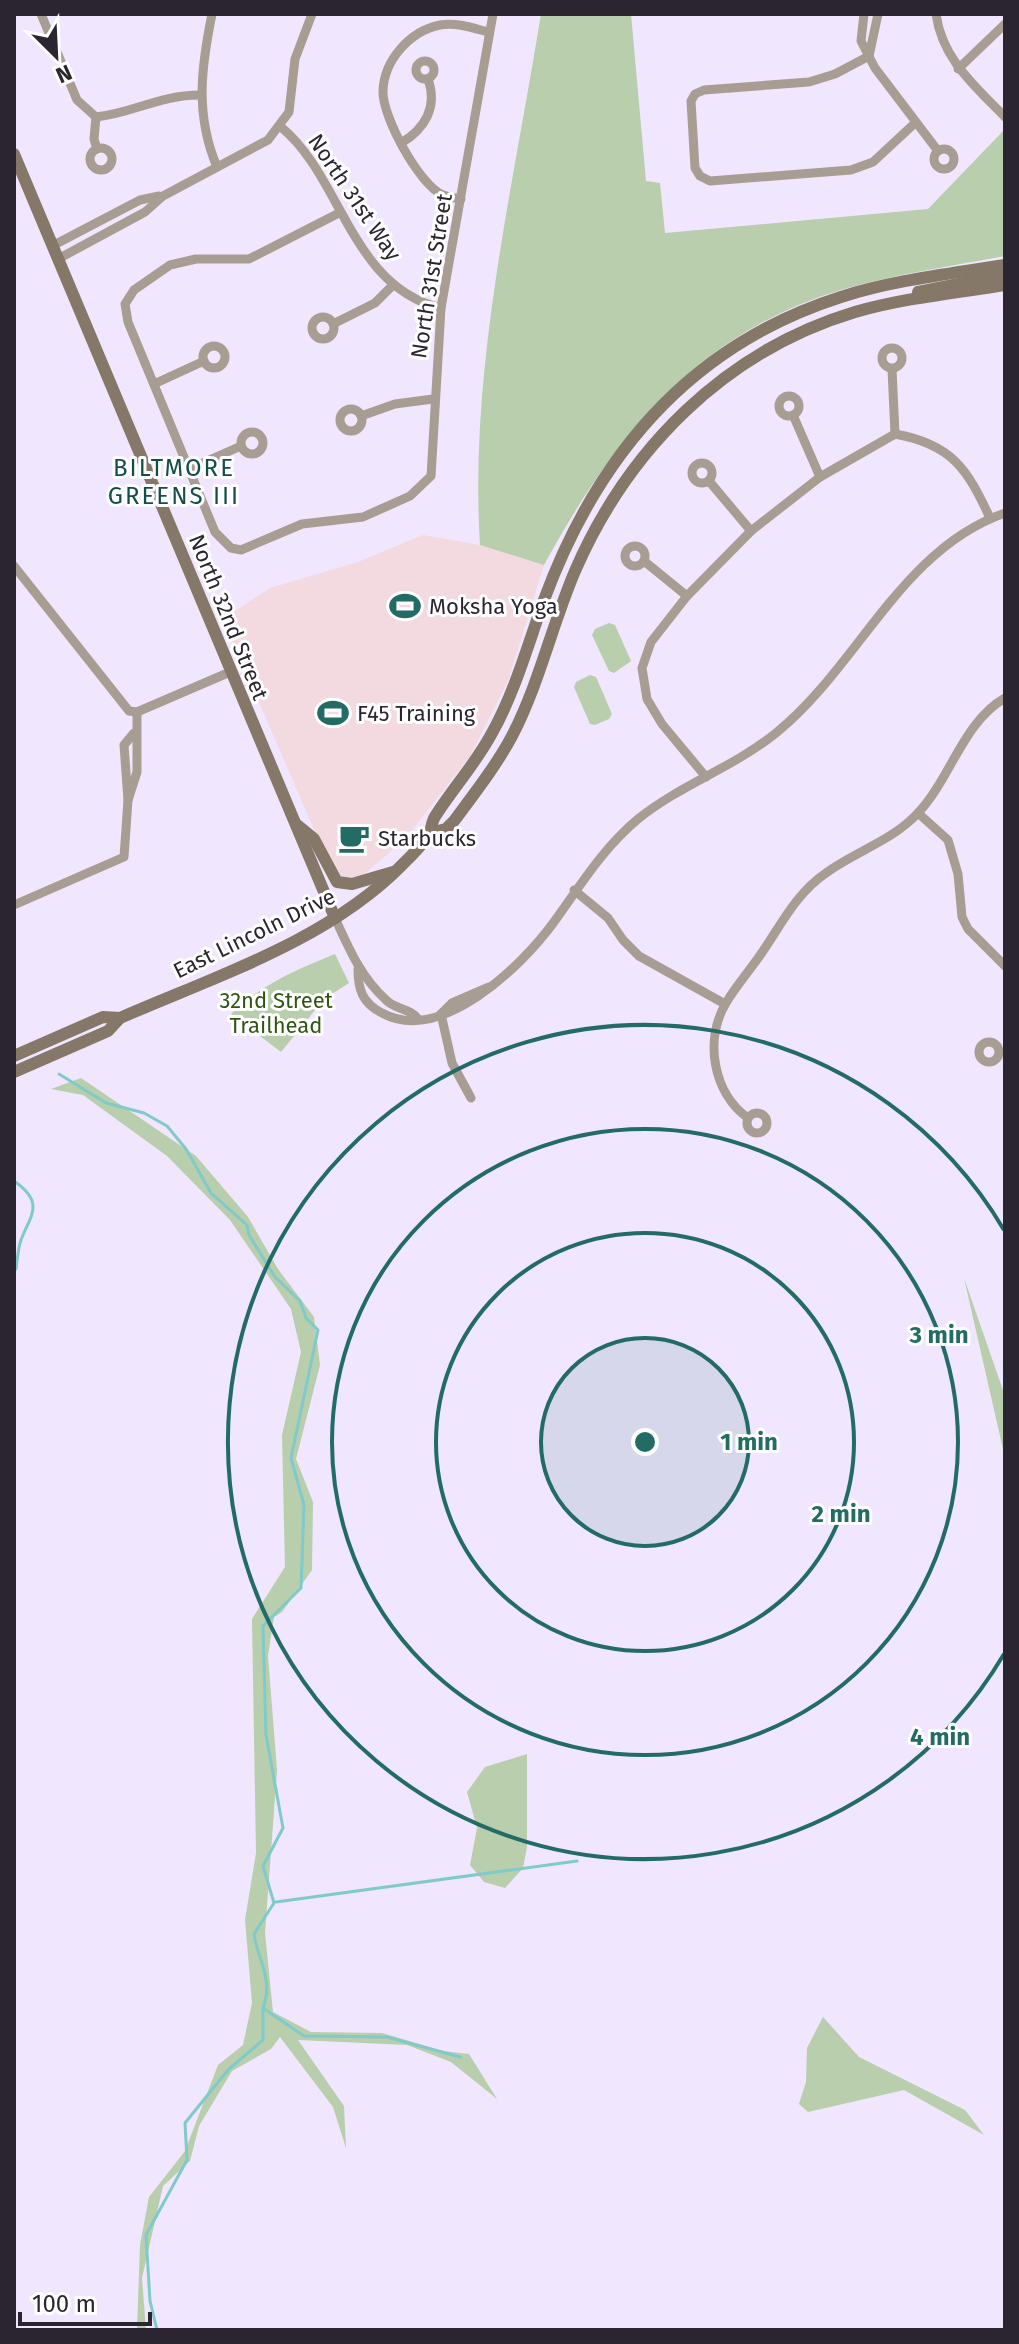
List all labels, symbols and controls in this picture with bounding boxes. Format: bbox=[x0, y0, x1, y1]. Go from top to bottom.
north arrow bbox=[16, 16, 96, 96]
text: N bbox=[52, 59, 76, 89]
street label: North 31st Way bbox=[302, 129, 407, 266]
street label: North 31st Street bbox=[405, 192, 458, 361]
district label: BILTMORE GREENS III bbox=[108, 454, 240, 510]
street label: North 32nd Street bbox=[183, 530, 274, 704]
sports icon: Moksha Yoga bbox=[388, 589, 422, 623]
place label: Moksha Yoga bbox=[429, 593, 558, 620]
sports icon: F45 Training bbox=[316, 696, 350, 730]
place label: F45 Training bbox=[357, 700, 476, 727]
cafe icon: Starbucks bbox=[337, 821, 371, 855]
place label: Starbucks bbox=[378, 825, 476, 852]
street label: East Lincoln Drive bbox=[169, 883, 340, 984]
park label: 32nd Street Trailhead bbox=[219, 987, 333, 1039]
text: 3 min bbox=[908, 1321, 969, 1349]
centre of rings bbox=[631, 1428, 659, 1456]
text: 1 min bbox=[720, 1428, 778, 1456]
text: 2 min bbox=[812, 1500, 871, 1528]
text: 4 min bbox=[910, 1723, 970, 1751]
scale bar bbox=[20, 2276, 150, 2326]
text: 100 m bbox=[32, 2290, 96, 2318]

